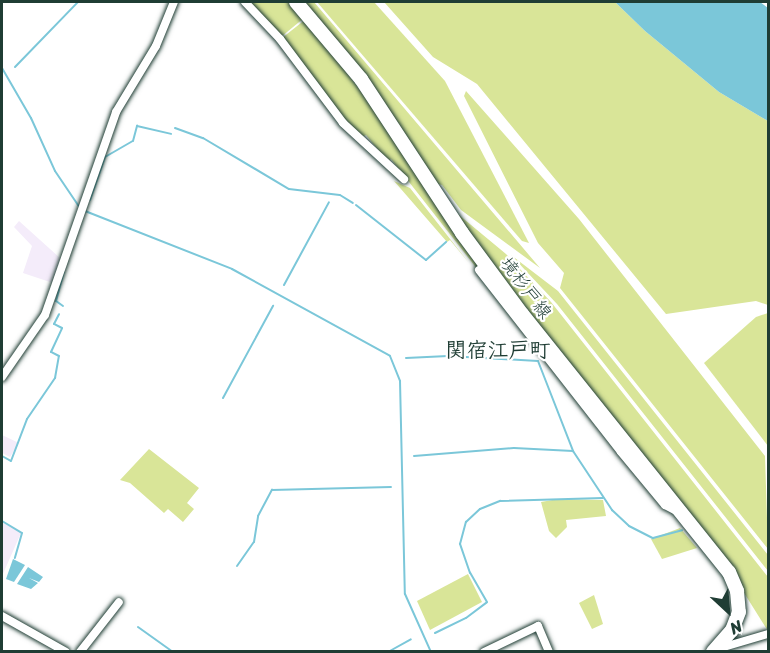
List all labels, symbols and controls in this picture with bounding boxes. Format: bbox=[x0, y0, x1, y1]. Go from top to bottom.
street label: 境杉戸線 bbox=[496, 253, 556, 323]
district label: 関宿江戸町 bbox=[446, 337, 550, 363]
north arrow bbox=[698, 581, 758, 641]
text: N bbox=[725, 612, 747, 643]

